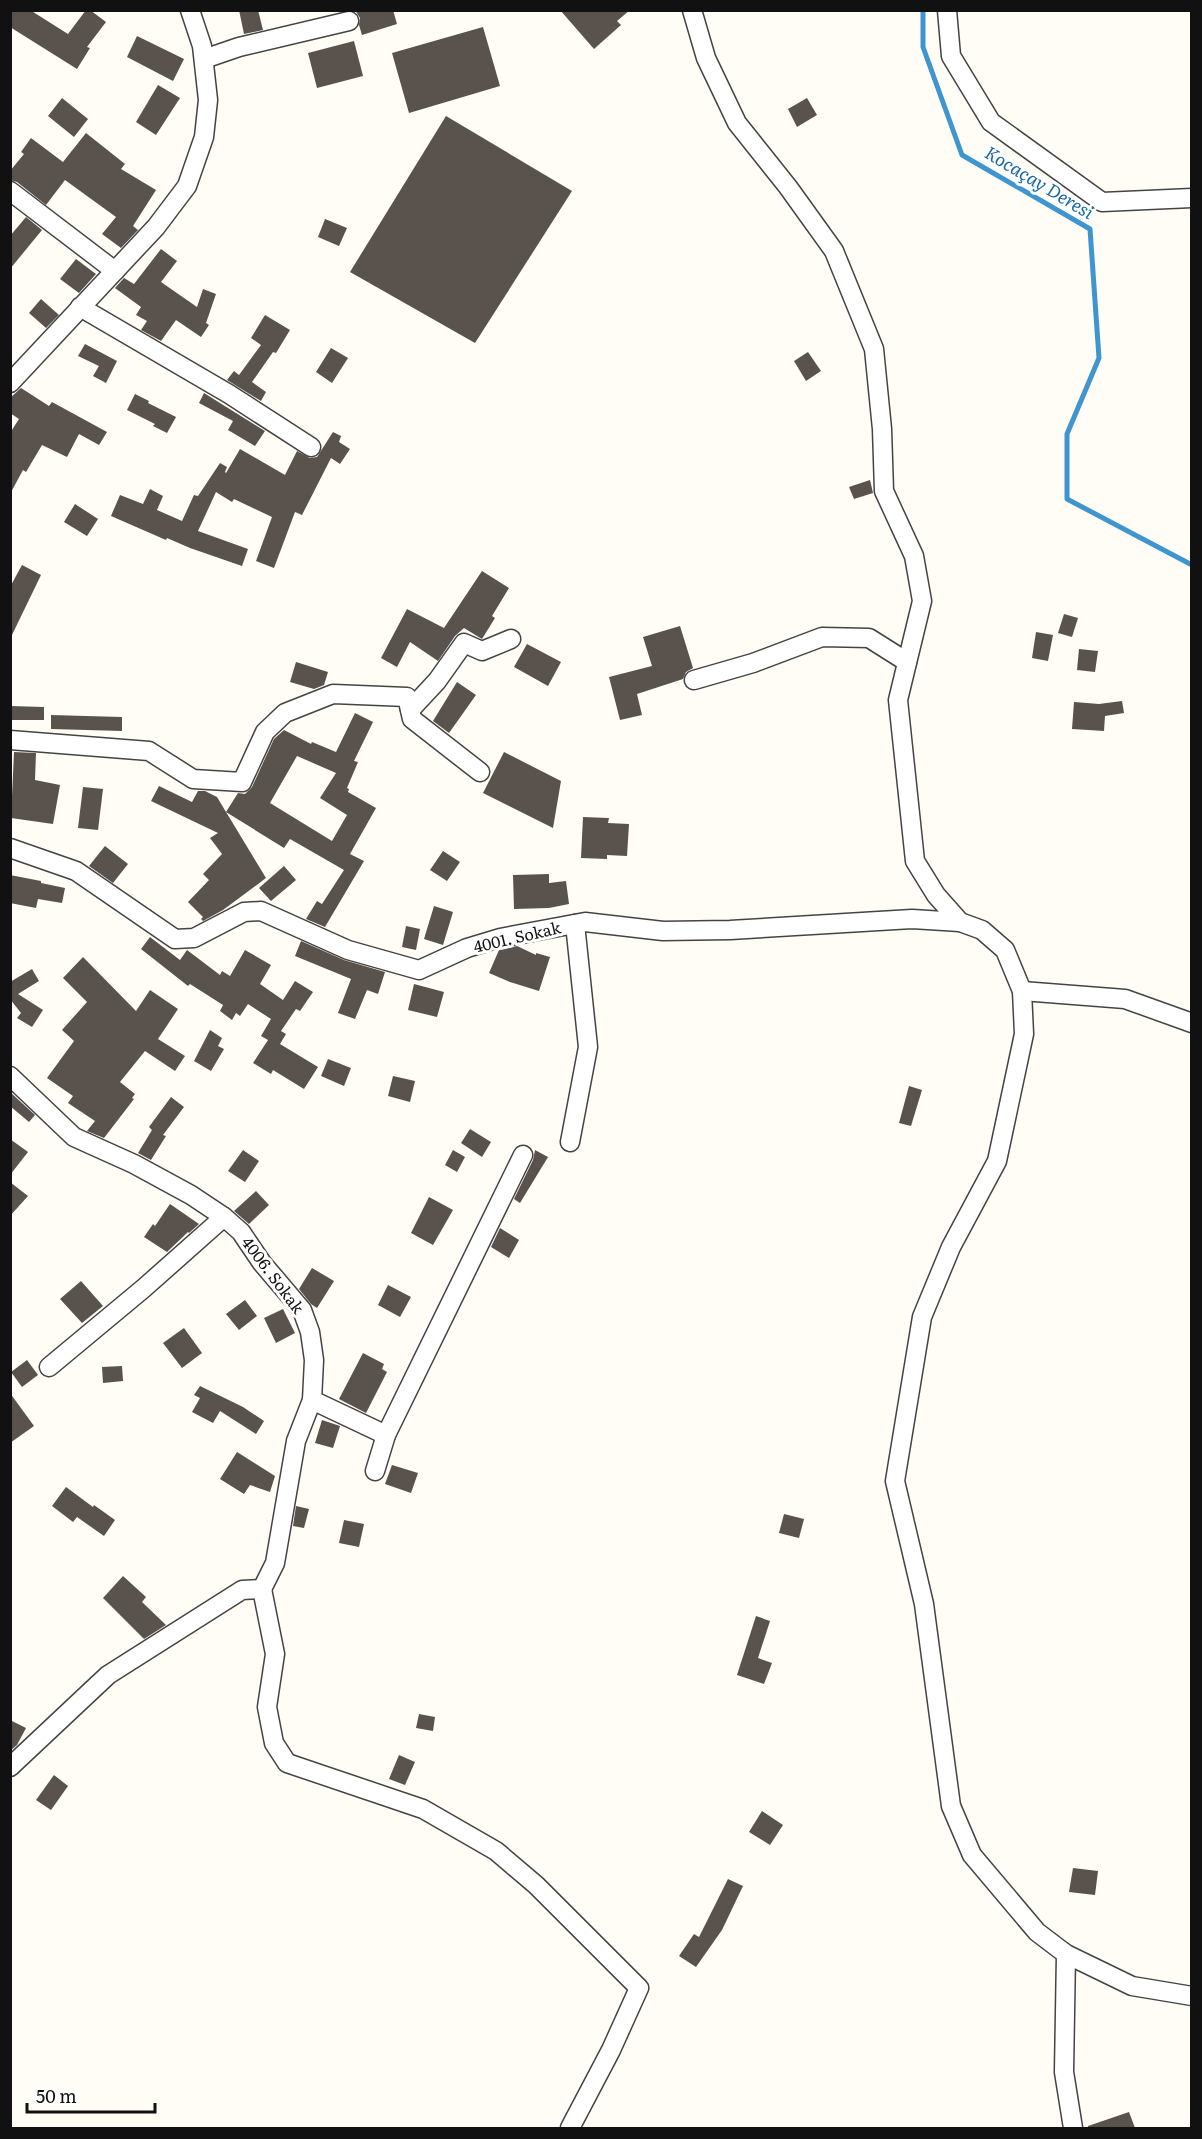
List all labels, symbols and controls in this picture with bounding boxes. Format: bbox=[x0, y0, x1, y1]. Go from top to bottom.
water label: Kocaçay Deresi bbox=[980, 138, 1100, 225]
street label: 4001. Sokak bbox=[471, 914, 563, 958]
street label: 4006. Sokak bbox=[237, 1231, 311, 1318]
scale bar bbox=[27, 2076, 154, 2114]
text: 50 m bbox=[36, 2082, 77, 2109]

